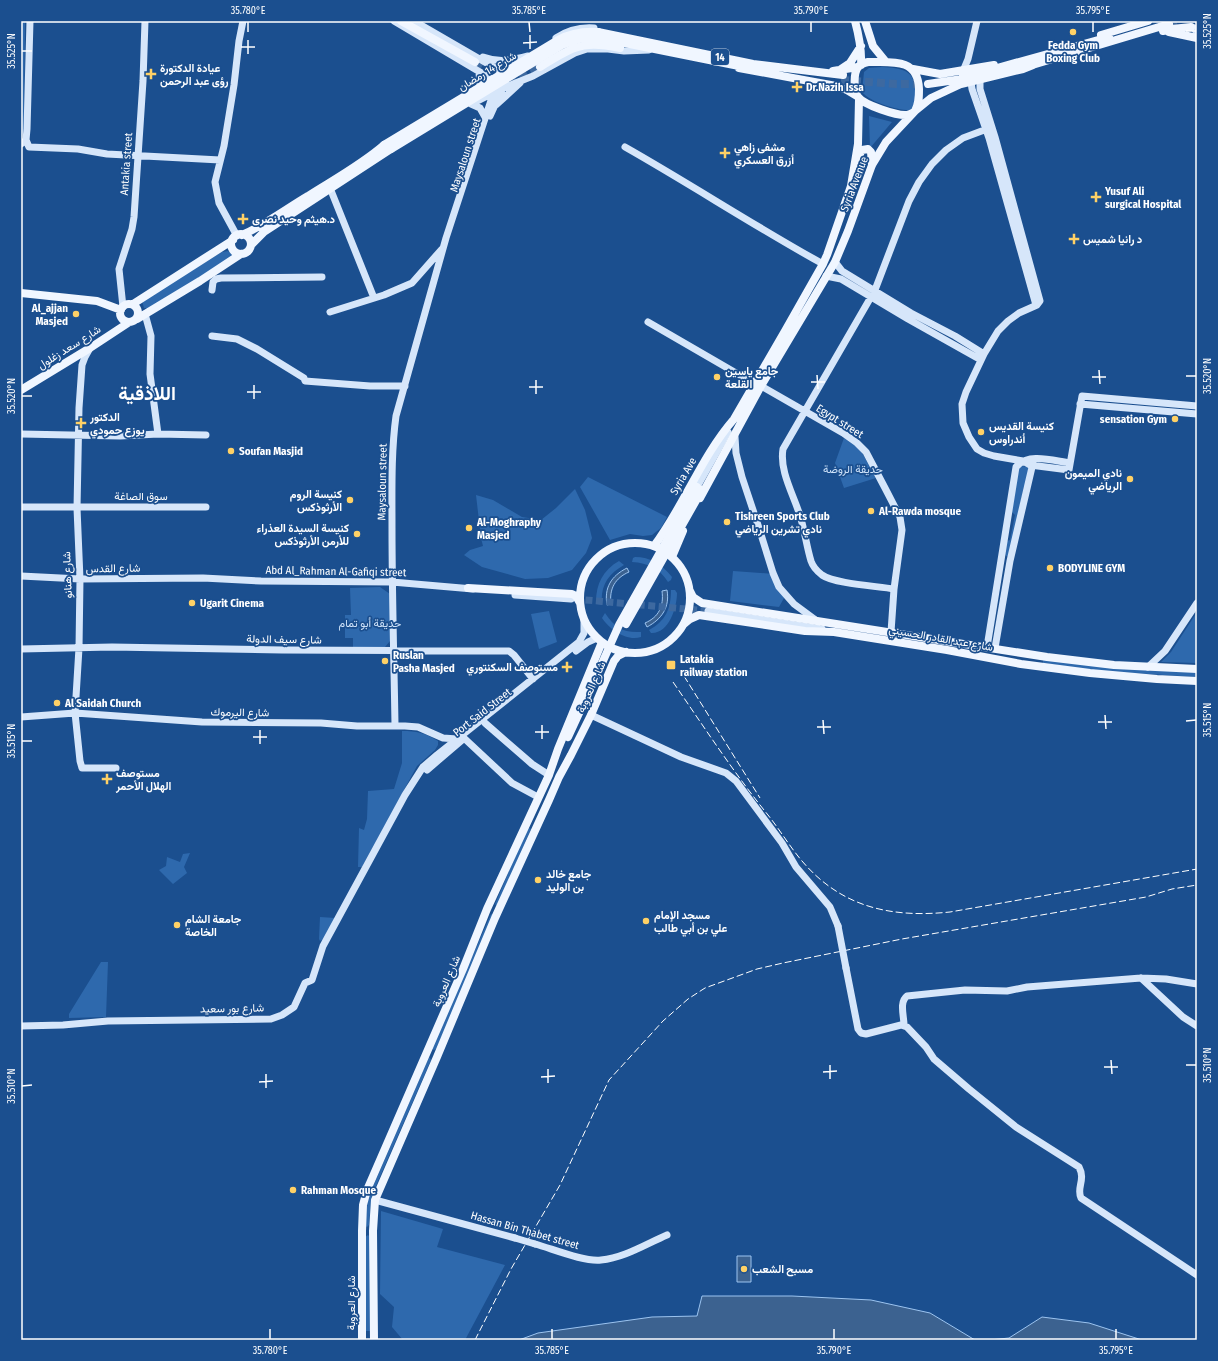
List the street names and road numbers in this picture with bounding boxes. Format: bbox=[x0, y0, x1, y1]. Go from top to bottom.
street label: شارع 14 رمضان bbox=[456, 49, 519, 95]
road number: 14 bbox=[711, 49, 729, 65]
street label: Maysaloun street bbox=[447, 116, 484, 194]
street label: Antakia street bbox=[118, 132, 135, 196]
street label: Syria Avenue bbox=[838, 155, 871, 214]
street label: شارع سعد زغلول bbox=[35, 323, 104, 373]
street label: Egypt street bbox=[814, 402, 866, 441]
street label: Maysaloun street bbox=[375, 443, 390, 521]
street label: Syria Ave bbox=[668, 455, 699, 497]
street label: سوق الصاغة bbox=[114, 490, 168, 503]
street label: شارع هنانو bbox=[60, 551, 76, 599]
street label: شارع القدس bbox=[86, 562, 141, 576]
street label: Abd Al_Rahman Al-Gafiqi street bbox=[265, 564, 407, 579]
street label: شارع عبد القادر الحسيني bbox=[887, 623, 994, 657]
street label: شارع سيف الدولة bbox=[246, 632, 322, 648]
street label: شارع العروبة bbox=[574, 659, 610, 715]
street label: Port Said Street bbox=[451, 685, 514, 739]
street label: شارع اليرموك bbox=[211, 705, 270, 721]
street label: شارع العروبة bbox=[430, 953, 464, 1009]
street label: شارع بور سعيد bbox=[200, 1001, 264, 1017]
street label: Hassan Bin Thabet street bbox=[469, 1209, 581, 1252]
street label: شارع العروبة bbox=[345, 1275, 359, 1330]

